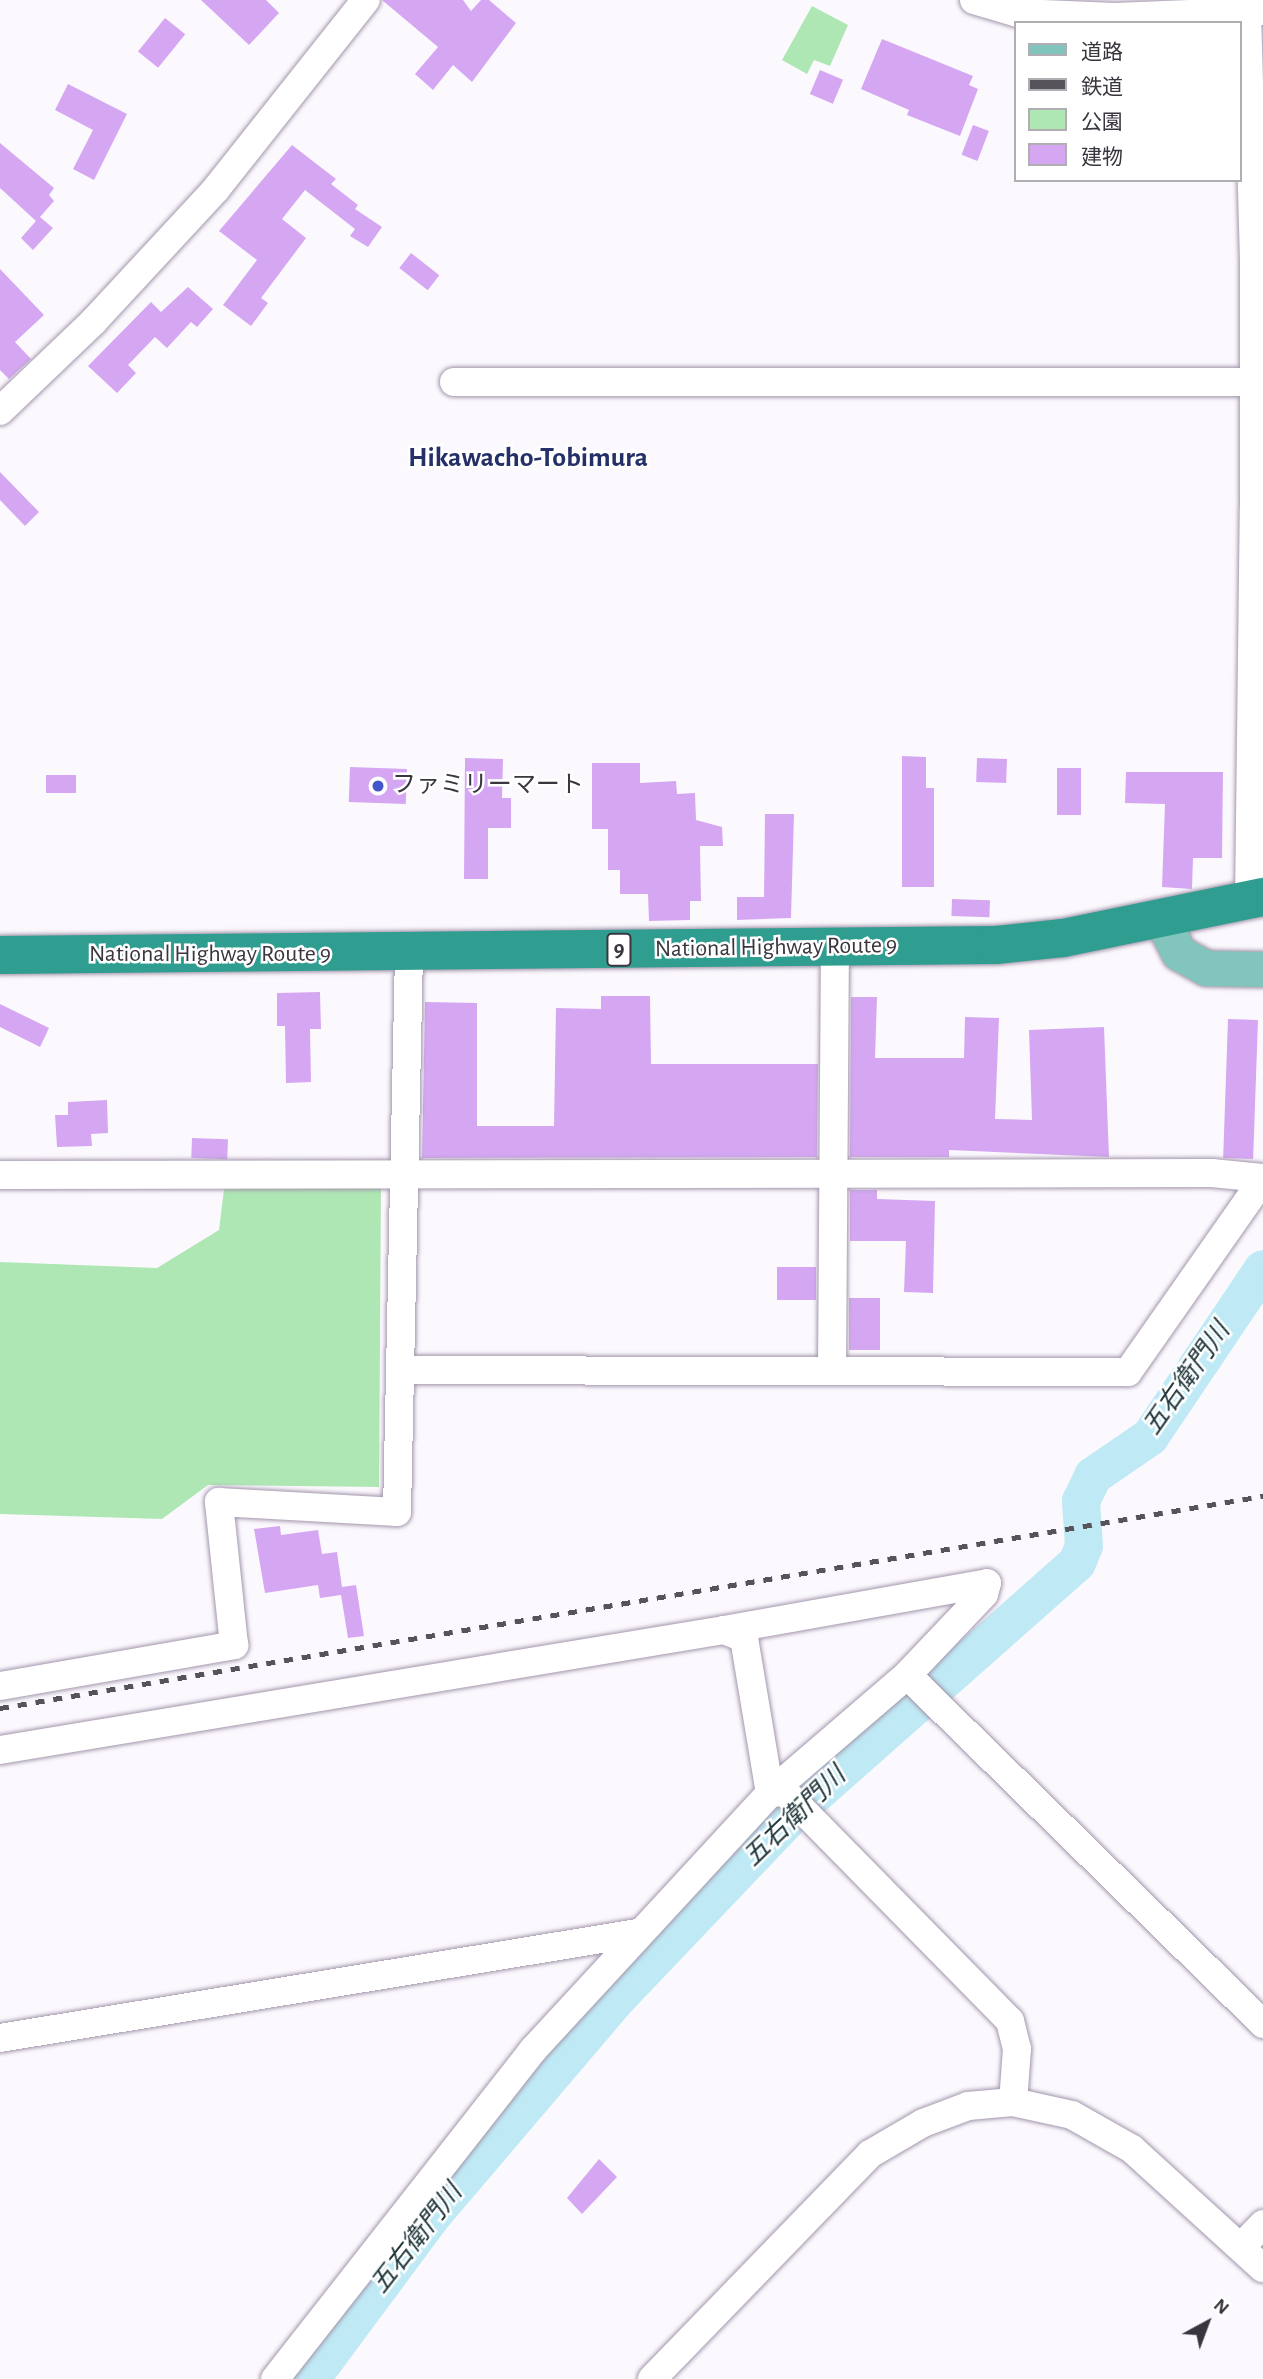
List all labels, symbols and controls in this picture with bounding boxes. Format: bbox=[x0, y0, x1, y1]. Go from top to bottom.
legend bbox=[1014, 21, 1242, 182]
text: 道路 bbox=[1081, 42, 1123, 63]
text: 鉄道 bbox=[1081, 77, 1123, 98]
text: 公園 bbox=[1081, 112, 1123, 133]
text: 建物 bbox=[1081, 147, 1123, 168]
district label: Hikawacho-Tobimura bbox=[408, 441, 648, 475]
place label: ファミリーマート bbox=[392, 772, 584, 800]
marker: ファミリーマート bbox=[370, 778, 386, 794]
road number: 9 bbox=[605, 931, 633, 970]
street label: National Highway Route 9 bbox=[655, 931, 897, 965]
street label: National Highway Route 9 bbox=[89, 941, 331, 969]
water label: 五右衛門川 bbox=[1137, 1317, 1237, 1441]
water label: 五右衛門川 bbox=[737, 1761, 853, 1873]
water label: 五右衛門川 bbox=[365, 2178, 469, 2300]
north arrow bbox=[1172, 2288, 1242, 2358]
text: N bbox=[1210, 2295, 1232, 2318]

